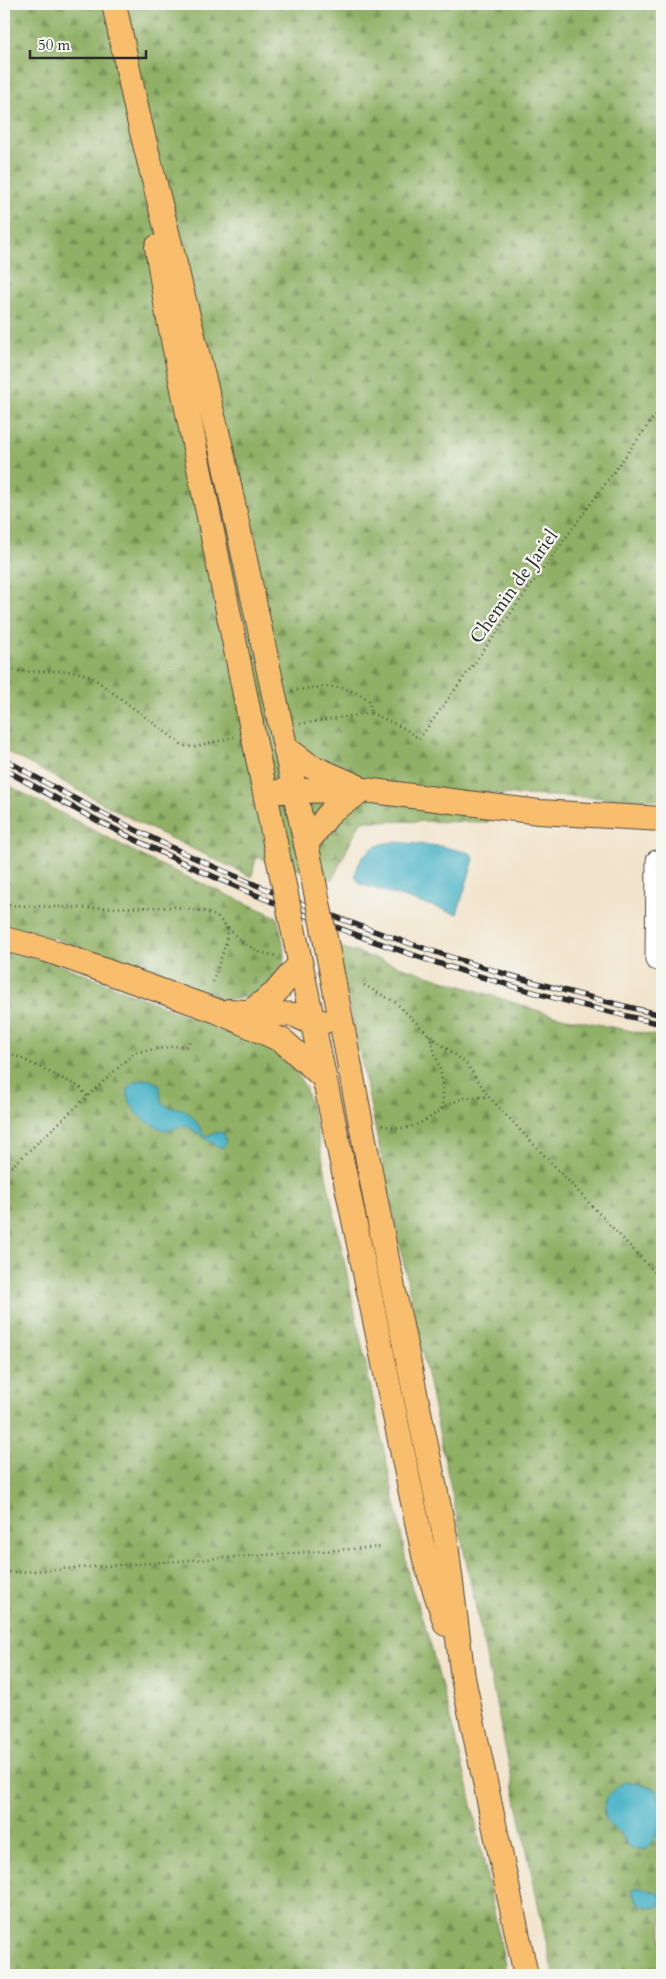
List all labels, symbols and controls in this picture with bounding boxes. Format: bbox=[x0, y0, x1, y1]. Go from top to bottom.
scale bar bbox=[30, 28, 146, 60]
text: 50 m bbox=[38, 35, 70, 55]
street label: Chemin de Jariel bbox=[464, 524, 564, 649]

